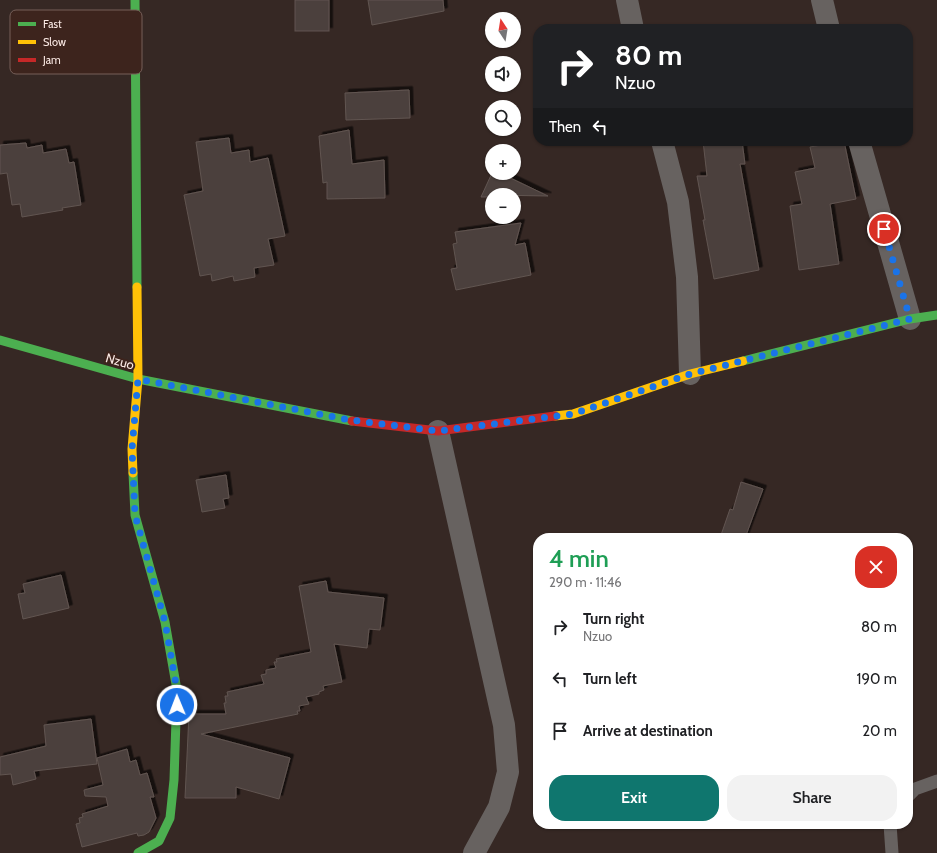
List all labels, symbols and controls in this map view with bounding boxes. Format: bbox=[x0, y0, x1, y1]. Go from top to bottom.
legend bbox=[10, 10, 142, 74]
north arrow bbox=[485, 12, 521, 48]
map controls bbox=[485, 12, 521, 224]
text: Fast bbox=[43, 17, 62, 31]
text: Slow bbox=[43, 35, 66, 49]
text: 80 m bbox=[615, 38, 682, 72]
icon: right bbox=[549, 40, 601, 92]
text: Jam bbox=[42, 53, 61, 67]
button: sound bbox=[485, 56, 521, 92]
text: Nzuo bbox=[615, 72, 655, 94]
button: search bbox=[485, 100, 521, 136]
icon: left bbox=[589, 116, 611, 138]
text: Then bbox=[549, 118, 581, 136]
button: + bbox=[485, 144, 521, 180]
button: − bbox=[485, 188, 521, 224]
pin bbox=[867, 212, 901, 246]
icon: arrive bbox=[873, 218, 895, 240]
street label: Nzuo bbox=[104, 349, 136, 373]
text: 4 min bbox=[549, 544, 609, 573]
button: close bbox=[855, 546, 897, 588]
text: 290 m · 11:46 bbox=[549, 574, 622, 590]
text: Turn right bbox=[583, 610, 644, 628]
icon: right bbox=[549, 616, 571, 638]
text: 80 m bbox=[861, 618, 897, 636]
text: Nzuo bbox=[583, 628, 612, 644]
icon: left bbox=[549, 668, 571, 690]
text: Turn left bbox=[583, 670, 637, 688]
text: 190 m bbox=[857, 670, 897, 688]
position arrow bbox=[156, 684, 198, 726]
icon: arrive bbox=[549, 720, 571, 742]
text: Arrive at destination bbox=[583, 722, 713, 740]
text: 20 m bbox=[862, 722, 897, 740]
button: Exit bbox=[549, 775, 719, 821]
button: Share bbox=[727, 775, 897, 821]

